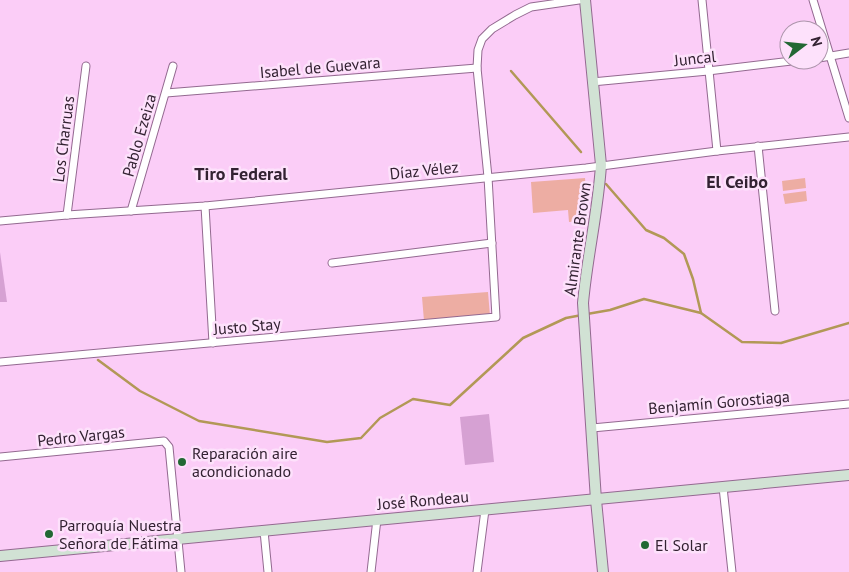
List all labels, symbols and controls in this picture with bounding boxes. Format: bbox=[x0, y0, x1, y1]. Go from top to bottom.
north arrow bbox=[779, 20, 829, 70]
text: N bbox=[807, 35, 826, 48]
street label: Juncal bbox=[672, 46, 717, 70]
street label: Isabel de Guevara bbox=[259, 52, 381, 82]
street label: Pablo Ezeiza bbox=[118, 91, 160, 179]
street label: Los Charruas bbox=[48, 94, 78, 183]
street label: Díaz Vélez bbox=[389, 156, 459, 184]
district label: Tiro Federal bbox=[194, 162, 288, 185]
district label: El Ceibo bbox=[706, 170, 768, 193]
street label: Almirante Brown bbox=[559, 181, 595, 297]
street label: Justo Stay bbox=[212, 313, 282, 339]
street label: Benjamín Gorostiaga bbox=[647, 386, 791, 418]
street label: Pedro Vargas bbox=[36, 421, 126, 451]
place label: Reparación aire acondicionado bbox=[192, 443, 298, 481]
marker: Reparación aire acondicionado bbox=[176, 456, 188, 468]
street label: José Rondeau bbox=[375, 486, 470, 514]
place label: Parroquía Nuestra Señora de Fátima bbox=[59, 515, 182, 553]
marker: Parroquía Nuestra Señora de Fátima bbox=[43, 528, 55, 540]
place label: El Solar bbox=[655, 535, 708, 555]
marker: El Solar bbox=[639, 539, 651, 551]

